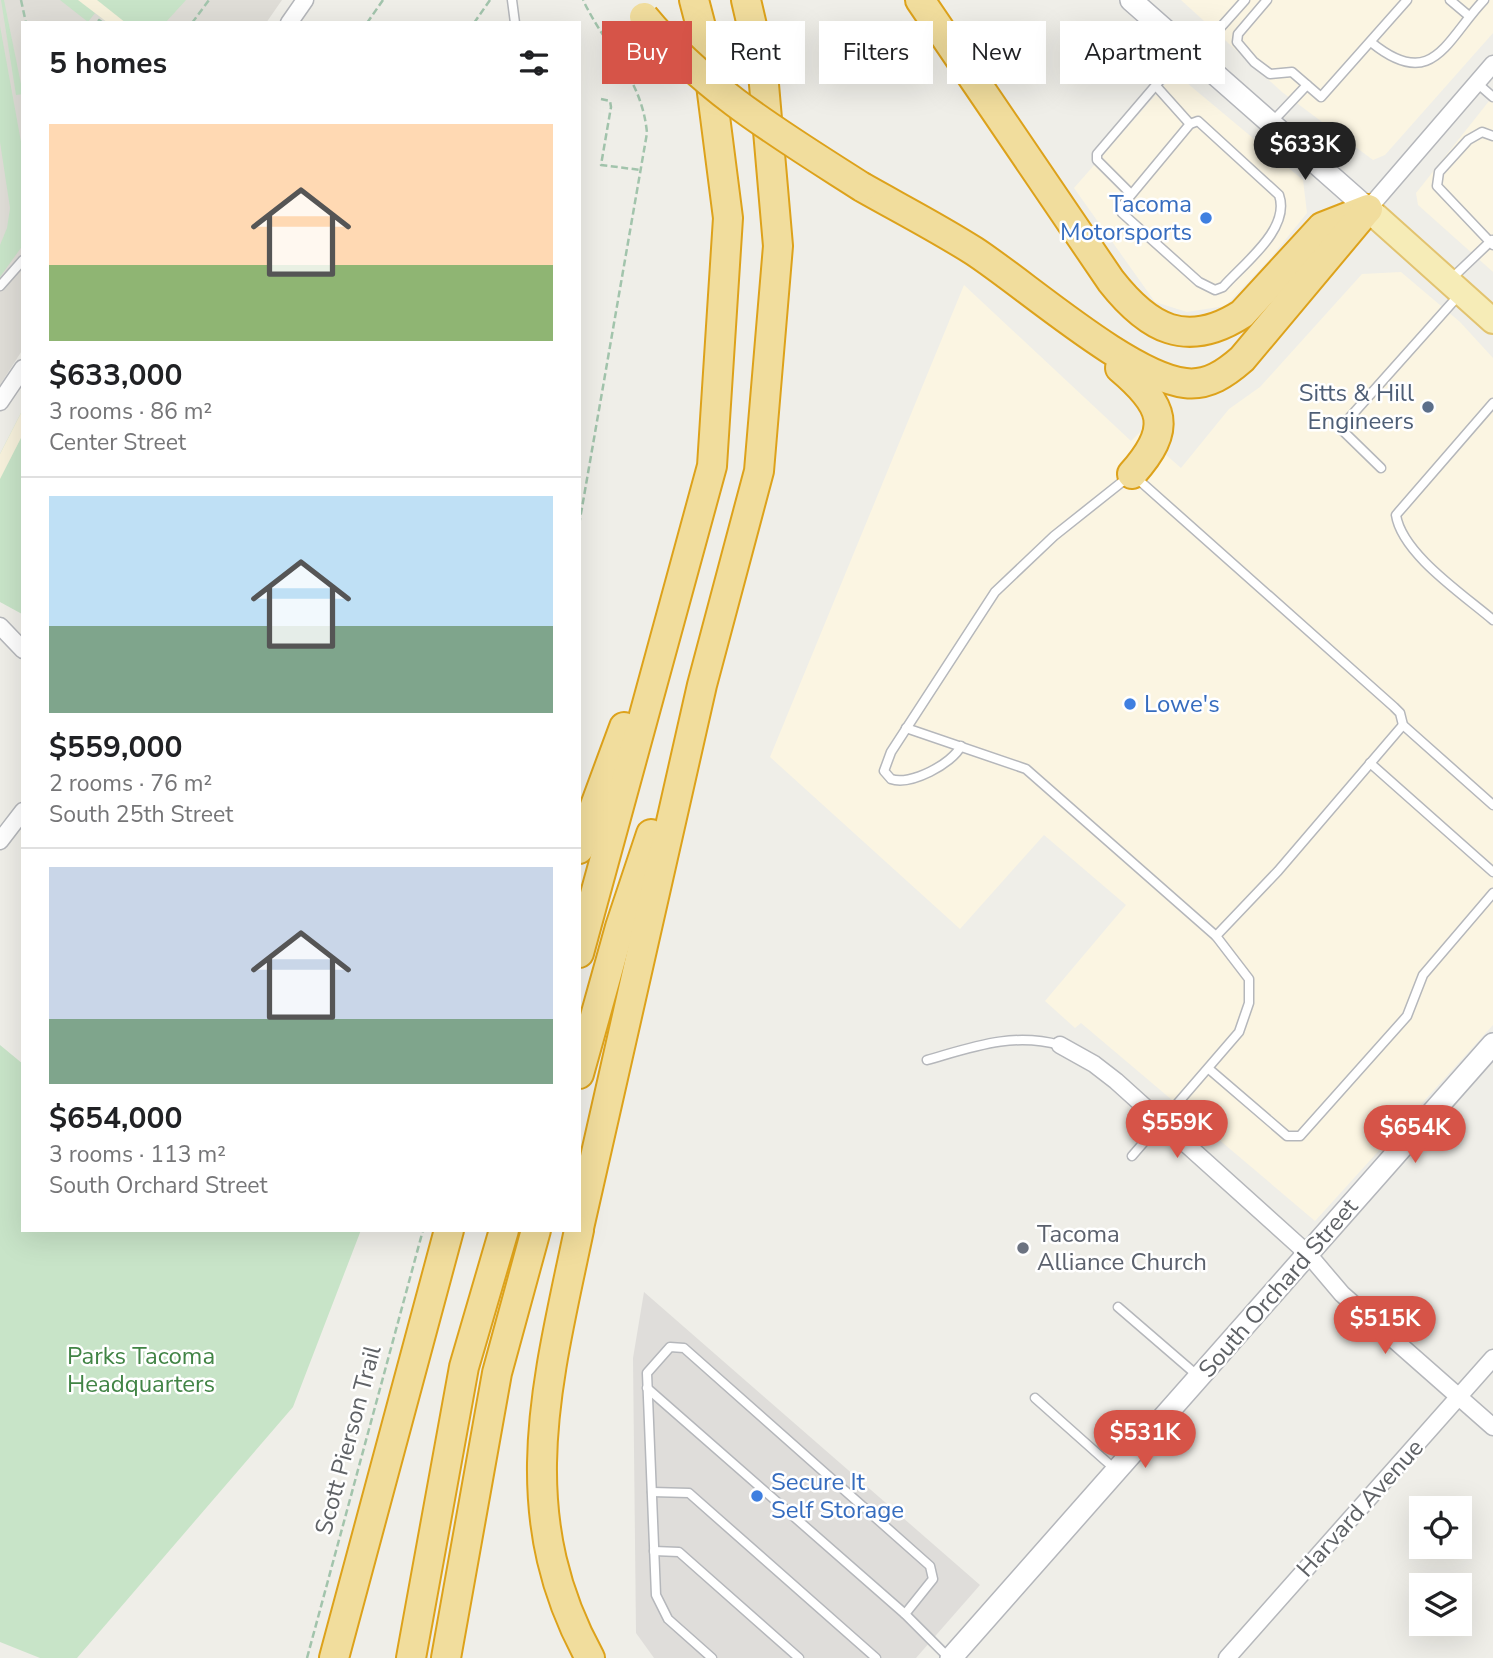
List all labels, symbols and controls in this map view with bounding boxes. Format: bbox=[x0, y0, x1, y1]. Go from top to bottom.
chip: Buy bbox=[602, 21, 692, 84]
chip: Rent bbox=[706, 21, 805, 84]
chip: Filters bbox=[819, 21, 933, 84]
chip: New bbox=[947, 21, 1046, 84]
chip: Apartment bbox=[1060, 21, 1225, 84]
text: 5 homes bbox=[49, 43, 167, 84]
icon: filters bbox=[515, 44, 553, 82]
pin: $633K bbox=[1256, 122, 1354, 182]
text: $633K bbox=[1270, 129, 1340, 160]
icon: home bbox=[238, 169, 364, 295]
place label: Tacoma Motorsports bbox=[1060, 188, 1192, 248]
marker: Tacoma Motorsports bbox=[1198, 210, 1214, 226]
text: $633,000 bbox=[49, 355, 182, 396]
place label: Sitts & Hill Engineers bbox=[1299, 377, 1414, 437]
text: 3 rooms · 86 m² bbox=[49, 396, 212, 427]
marker: Sitts & Hill Engineers bbox=[1420, 399, 1436, 415]
text: Center Street bbox=[49, 427, 186, 458]
icon: home bbox=[238, 541, 364, 667]
place label: Lowe's bbox=[1144, 688, 1220, 720]
marker: Lowe's bbox=[1122, 696, 1138, 712]
text: $559,000 bbox=[49, 727, 182, 768]
text: 2 rooms · 76 m² bbox=[49, 768, 212, 799]
text: South 25th Street bbox=[49, 799, 233, 830]
icon: home bbox=[238, 912, 364, 1038]
text: $654,000 bbox=[49, 1098, 182, 1139]
pin: $559K bbox=[1128, 1100, 1226, 1160]
pin: $654K bbox=[1366, 1106, 1464, 1165]
text: $559K bbox=[1142, 1107, 1212, 1138]
text: $654K bbox=[1380, 1112, 1450, 1143]
text: 3 rooms · 113 m² bbox=[49, 1139, 226, 1170]
text: South Orchard Street bbox=[49, 1170, 268, 1201]
street label: South Orchard Street bbox=[1191, 1191, 1365, 1385]
place label: Tacoma Alliance Church bbox=[1037, 1218, 1207, 1278]
marker: Tacoma Alliance Church bbox=[1015, 1240, 1031, 1256]
pin: $515K bbox=[1336, 1296, 1434, 1356]
text: $515K bbox=[1350, 1303, 1420, 1334]
park label: Parks Tacoma Headquarters bbox=[67, 1340, 215, 1400]
street label: Scott Pierson Trail bbox=[307, 1342, 389, 1538]
pin: $531K bbox=[1096, 1410, 1194, 1470]
text: $531K bbox=[1110, 1417, 1180, 1448]
street label: Harvard Avenue bbox=[1289, 1432, 1431, 1584]
place label: Secure It Self Storage bbox=[771, 1466, 904, 1526]
marker: Secure It Self Storage bbox=[749, 1488, 765, 1504]
map controls bbox=[1409, 1496, 1472, 1636]
button: locate bbox=[1409, 1496, 1472, 1559]
button: layers bbox=[1409, 1573, 1472, 1636]

